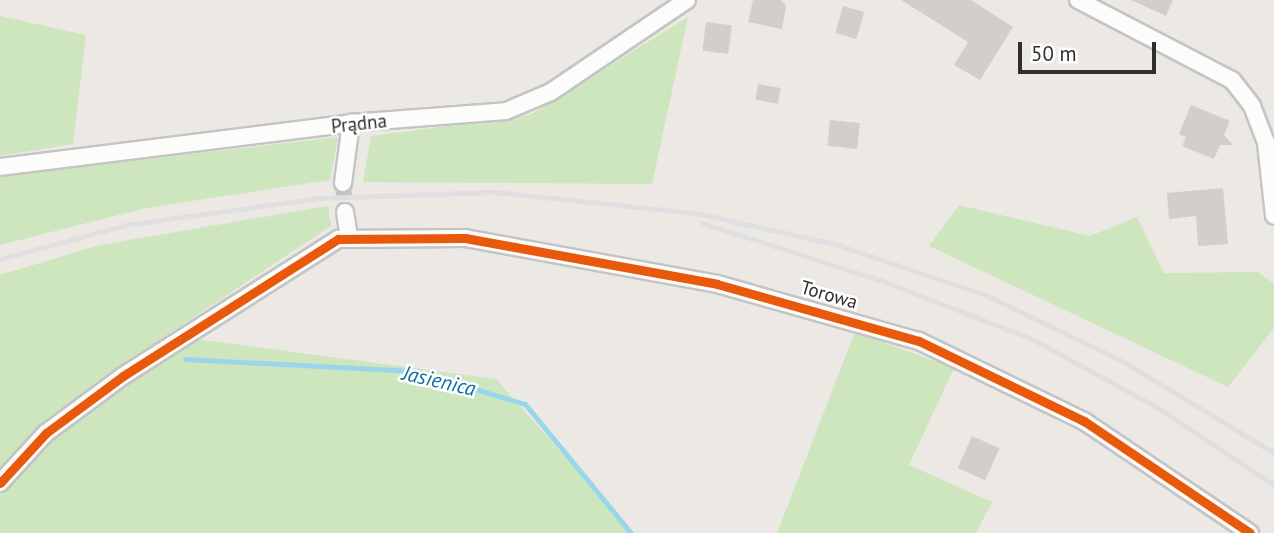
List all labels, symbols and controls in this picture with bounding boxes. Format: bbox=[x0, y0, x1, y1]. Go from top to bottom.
scale bar bbox=[1022, 28, 1160, 72]
text: 50 m bbox=[1031, 40, 1077, 67]
street label: Prądna bbox=[330, 110, 388, 138]
street label: Torowa bbox=[798, 276, 860, 314]
water label: Jasienica bbox=[400, 360, 478, 402]

